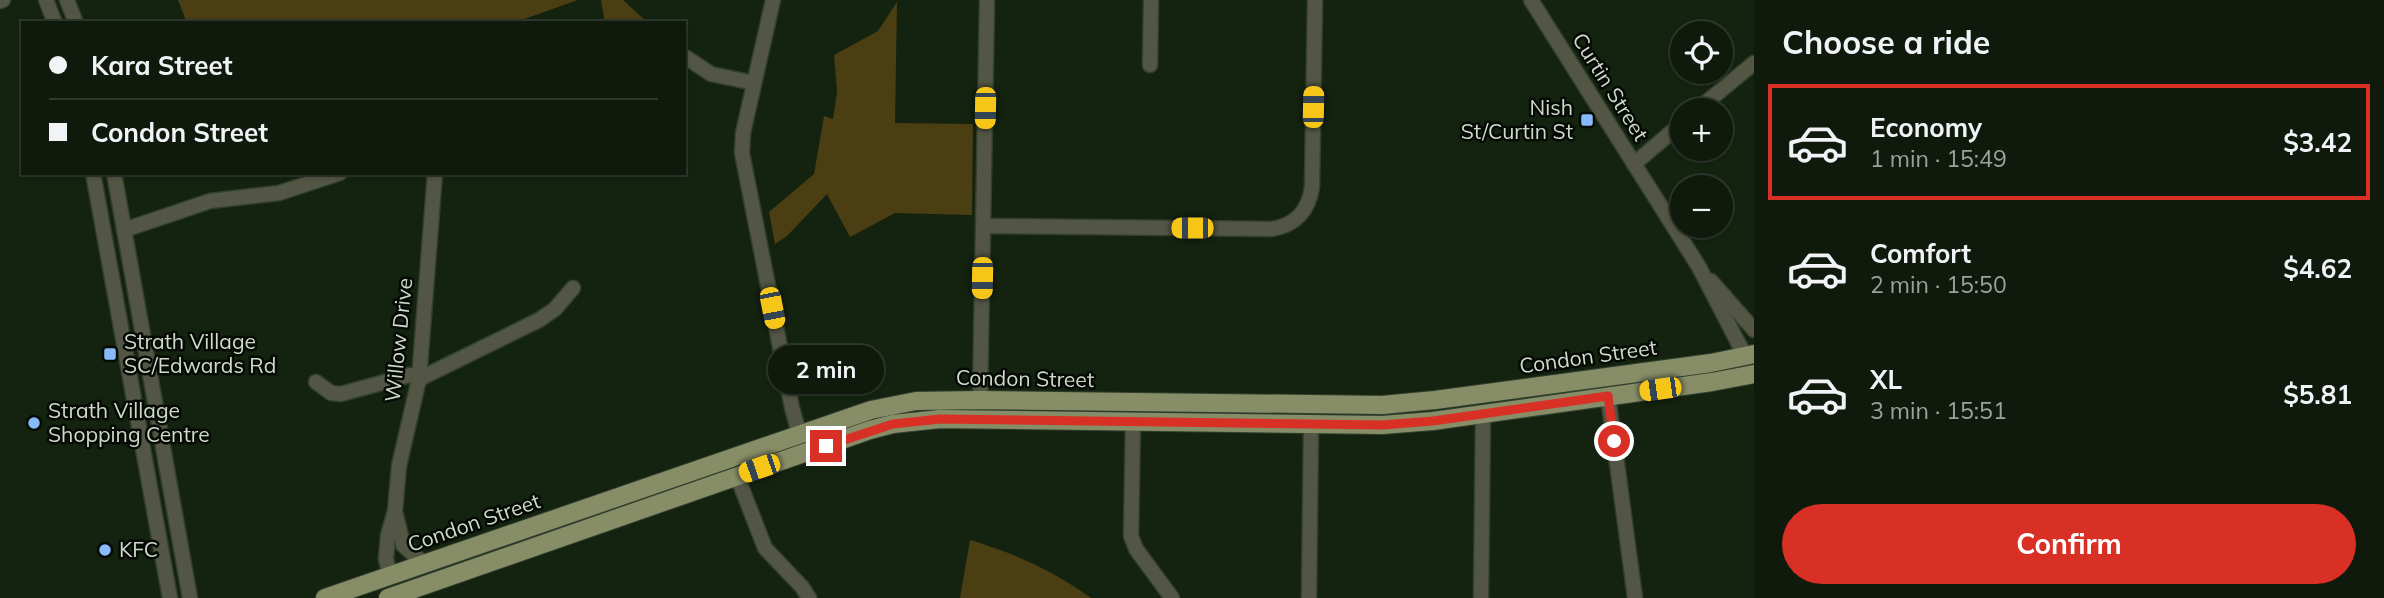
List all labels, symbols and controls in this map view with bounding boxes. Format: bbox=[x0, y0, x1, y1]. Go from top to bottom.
map controls bbox=[1670, 21, 1733, 238]
button: locate bbox=[1670, 21, 1733, 84]
text: Choose a ride bbox=[1782, 22, 1990, 62]
street label: Curtin Street bbox=[1567, 28, 1654, 145]
text: Kara Street bbox=[91, 49, 233, 82]
car bbox=[1303, 86, 1324, 128]
car bbox=[975, 87, 996, 129]
place label: Nish St/Curtin St bbox=[1461, 94, 1573, 144]
button: + bbox=[1670, 98, 1733, 161]
icon: car bbox=[1786, 111, 1849, 174]
text: Economy bbox=[1870, 111, 1982, 144]
marker: Nish St/Curtin St bbox=[1579, 112, 1595, 128]
text: Condon Street bbox=[91, 116, 268, 149]
text: $3.42 bbox=[2283, 126, 2352, 159]
text: 1 min · 15:49 bbox=[1870, 144, 2007, 173]
button: − bbox=[1670, 175, 1733, 238]
car bbox=[1172, 218, 1214, 239]
icon: car bbox=[1786, 237, 1849, 300]
text: Comfort bbox=[1870, 237, 1971, 270]
text: $4.62 bbox=[2283, 252, 2352, 285]
car bbox=[972, 257, 993, 299]
text: 2 min · 15:50 bbox=[1870, 270, 2007, 299]
street label: Willow Drive bbox=[379, 277, 417, 403]
car bbox=[758, 285, 787, 331]
place label: Strath Village SC/Edwards Rd bbox=[124, 328, 276, 378]
street label: Condon Street bbox=[1518, 334, 1658, 379]
callout: 2 min bbox=[768, 344, 884, 394]
marker: Strath Village SC/Edwards Rd bbox=[102, 346, 118, 362]
text: 2 min bbox=[796, 355, 856, 384]
icon: car bbox=[1786, 363, 1849, 426]
text: XL bbox=[1870, 363, 1902, 396]
street label: Condon Street bbox=[956, 364, 1094, 392]
car bbox=[1638, 376, 1683, 402]
text: $5.81 bbox=[2283, 378, 2352, 411]
text: 3 min · 15:51 bbox=[1870, 396, 2007, 425]
place label: Strath Village Shopping Centre bbox=[48, 397, 210, 447]
marker: Strath Village Shopping Centre bbox=[26, 415, 42, 431]
route start bbox=[1598, 425, 1630, 457]
route end bbox=[810, 430, 842, 462]
car bbox=[736, 451, 783, 485]
street label: Condon Street bbox=[404, 487, 543, 557]
button: Confirm bbox=[1782, 504, 2356, 584]
place label: KFC bbox=[119, 536, 158, 562]
marker: KFC bbox=[97, 542, 113, 558]

